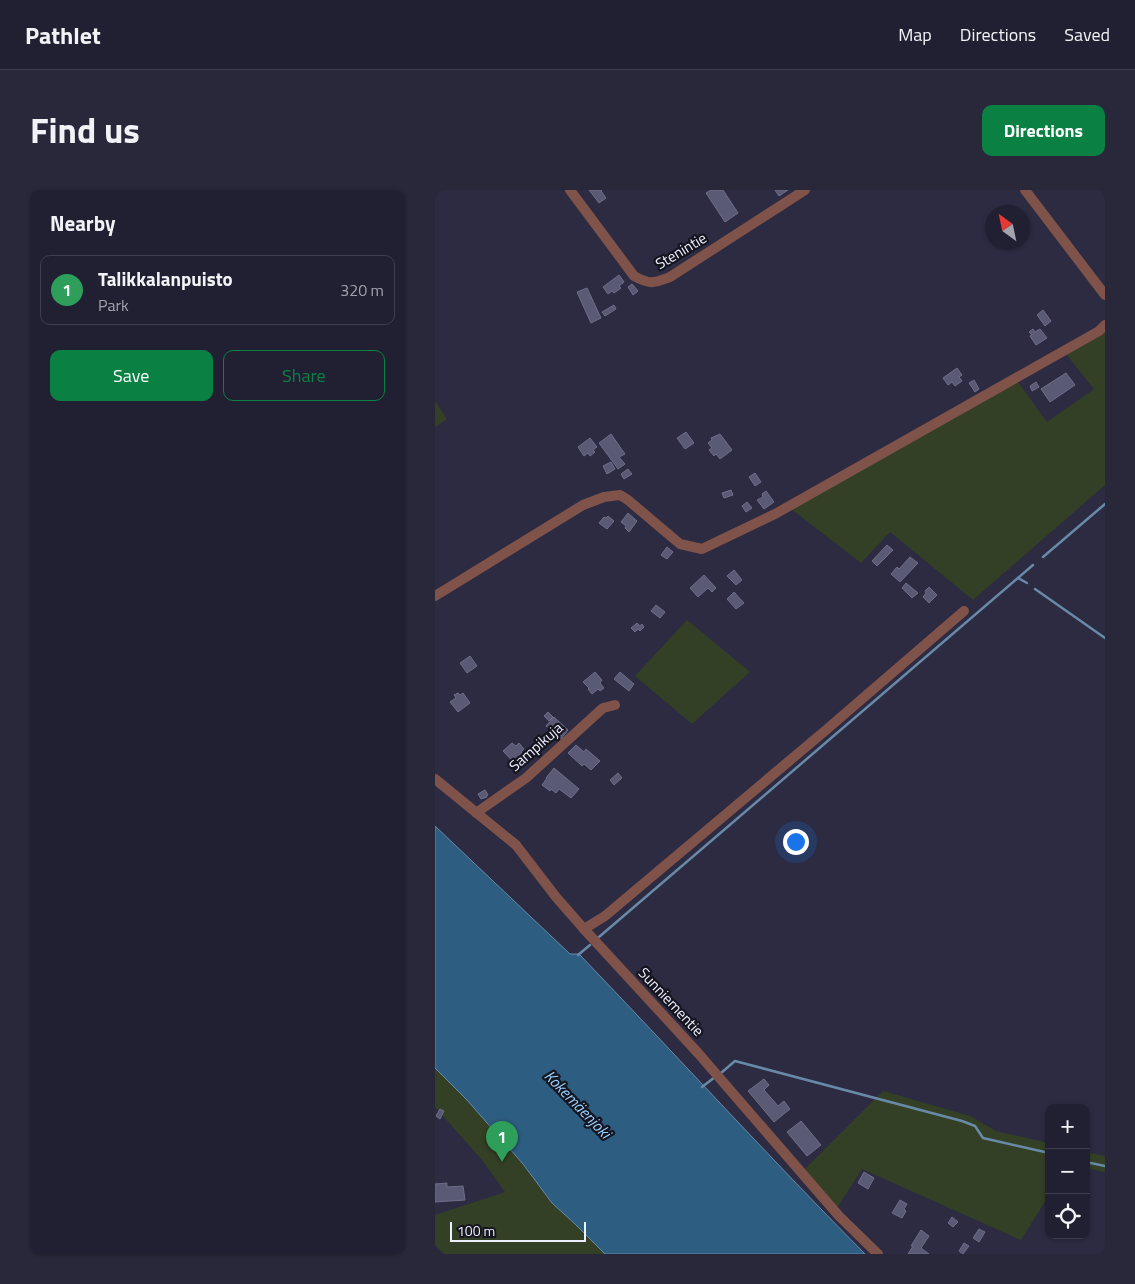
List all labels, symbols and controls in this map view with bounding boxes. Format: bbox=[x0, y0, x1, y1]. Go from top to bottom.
text: Pathlet bbox=[25, 17, 101, 53]
text: Map bbox=[898, 21, 932, 48]
text: Directions bbox=[960, 21, 1036, 48]
text: Saved bbox=[1064, 21, 1110, 48]
text: Find us bbox=[30, 103, 140, 157]
button: Directions bbox=[982, 105, 1105, 156]
north arrow bbox=[985, 205, 1030, 250]
text: Nearby bbox=[50, 207, 115, 239]
street label: Stenintie bbox=[651, 226, 711, 275]
text: Talikkalanpuisto bbox=[98, 264, 233, 293]
text: 1 bbox=[63, 278, 71, 302]
text: 320 m bbox=[340, 278, 384, 302]
text: Park bbox=[98, 293, 129, 317]
button: Save bbox=[50, 350, 213, 401]
button: Share bbox=[223, 350, 385, 401]
street label: Sampikuja bbox=[503, 716, 568, 777]
your location bbox=[783, 829, 809, 855]
street label: Sunniementie bbox=[633, 962, 710, 1041]
water label: Kokemäenjoki bbox=[539, 1064, 618, 1145]
map controls bbox=[1045, 1104, 1090, 1239]
button: + bbox=[1045, 1104, 1090, 1149]
pin: 1 bbox=[486, 1121, 518, 1162]
button: − bbox=[1045, 1149, 1090, 1194]
button: locate bbox=[1045, 1194, 1090, 1239]
scale bar bbox=[450, 1219, 586, 1242]
text: 100 m bbox=[457, 1220, 495, 1241]

